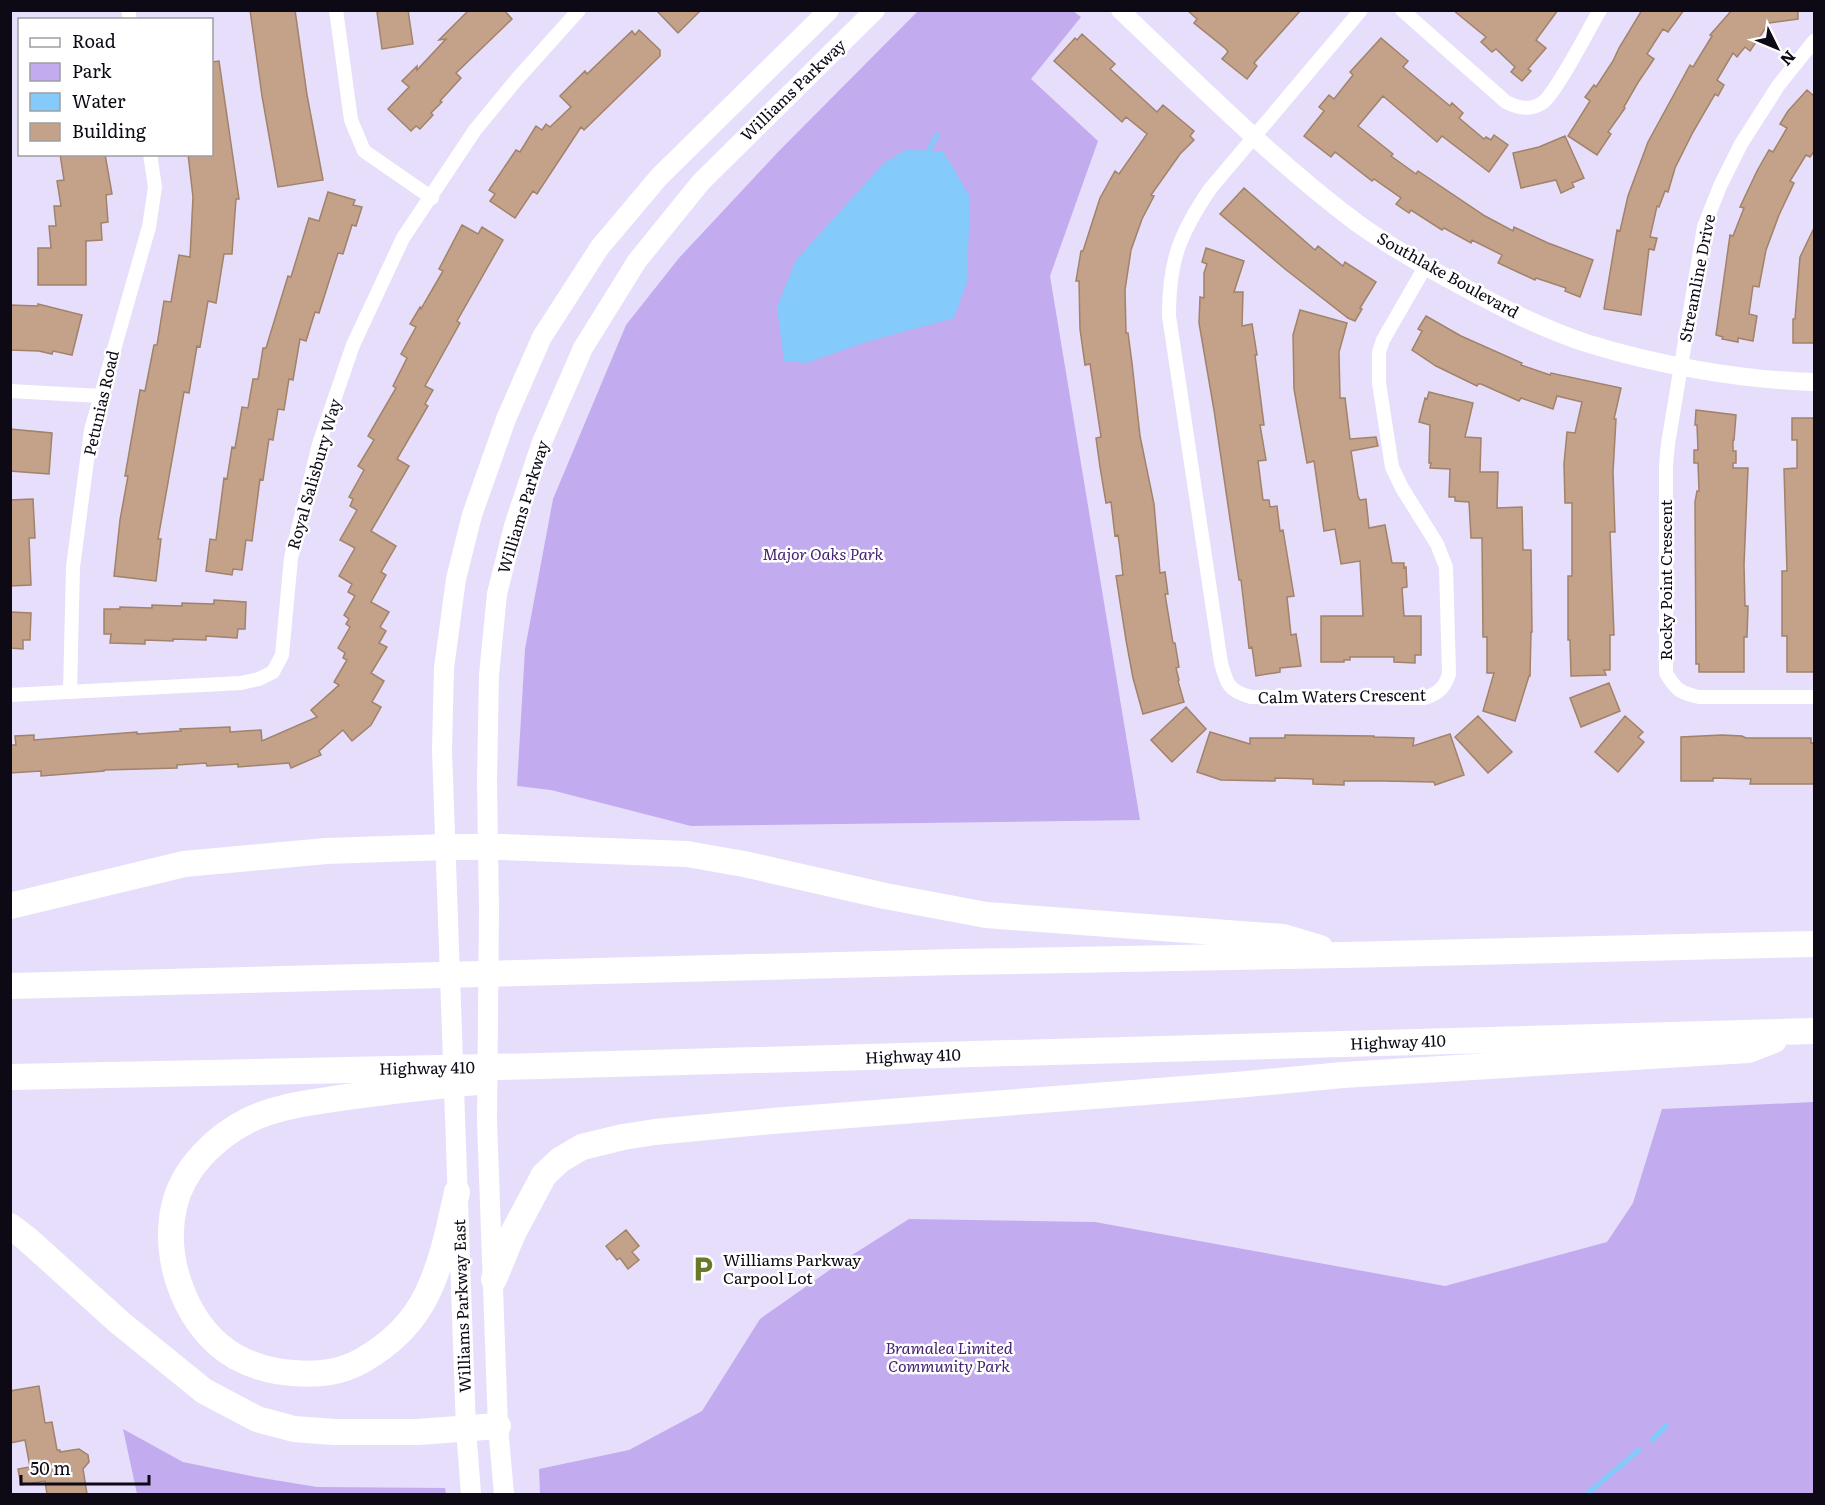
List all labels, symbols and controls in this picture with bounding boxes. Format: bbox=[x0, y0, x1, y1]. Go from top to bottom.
legend bbox=[18, 18, 213, 156]
north arrow bbox=[1747, 18, 1807, 78]
text: Road bbox=[72, 27, 116, 54]
street label: Williams Parkway bbox=[734, 32, 851, 146]
text: N bbox=[1775, 46, 1802, 72]
text: Park bbox=[72, 57, 113, 84]
text: Water bbox=[72, 87, 126, 114]
text: Building bbox=[72, 117, 147, 144]
street label: Streamline Drive bbox=[1672, 212, 1720, 344]
street label: Southlake Boulevard bbox=[1373, 225, 1524, 323]
street label: Petunias Road bbox=[76, 347, 124, 458]
street label: Royal Salisbury Way bbox=[280, 395, 346, 552]
street label: Williams Parkway bbox=[490, 436, 554, 576]
street label: Rocky Point Crescent bbox=[1653, 499, 1677, 661]
park label: Major Oaks Park bbox=[763, 541, 884, 565]
street label: Calm Waters Crescent bbox=[1258, 682, 1427, 708]
street label: Highway 410 bbox=[1350, 1027, 1446, 1055]
street label: Highway 410 bbox=[865, 1041, 961, 1069]
street label: Highway 410 bbox=[379, 1054, 475, 1080]
street label: Williams Parkway East bbox=[446, 1218, 476, 1393]
place label: Williams Parkway Carpool Lot bbox=[723, 1247, 862, 1289]
parking icon: Williams Parkway Carpool Lot bbox=[688, 1254, 718, 1284]
park label: Bramalea Limited Community Park bbox=[885, 1335, 1014, 1377]
scale bar bbox=[21, 1448, 148, 1486]
text: 50 m bbox=[30, 1454, 71, 1481]

